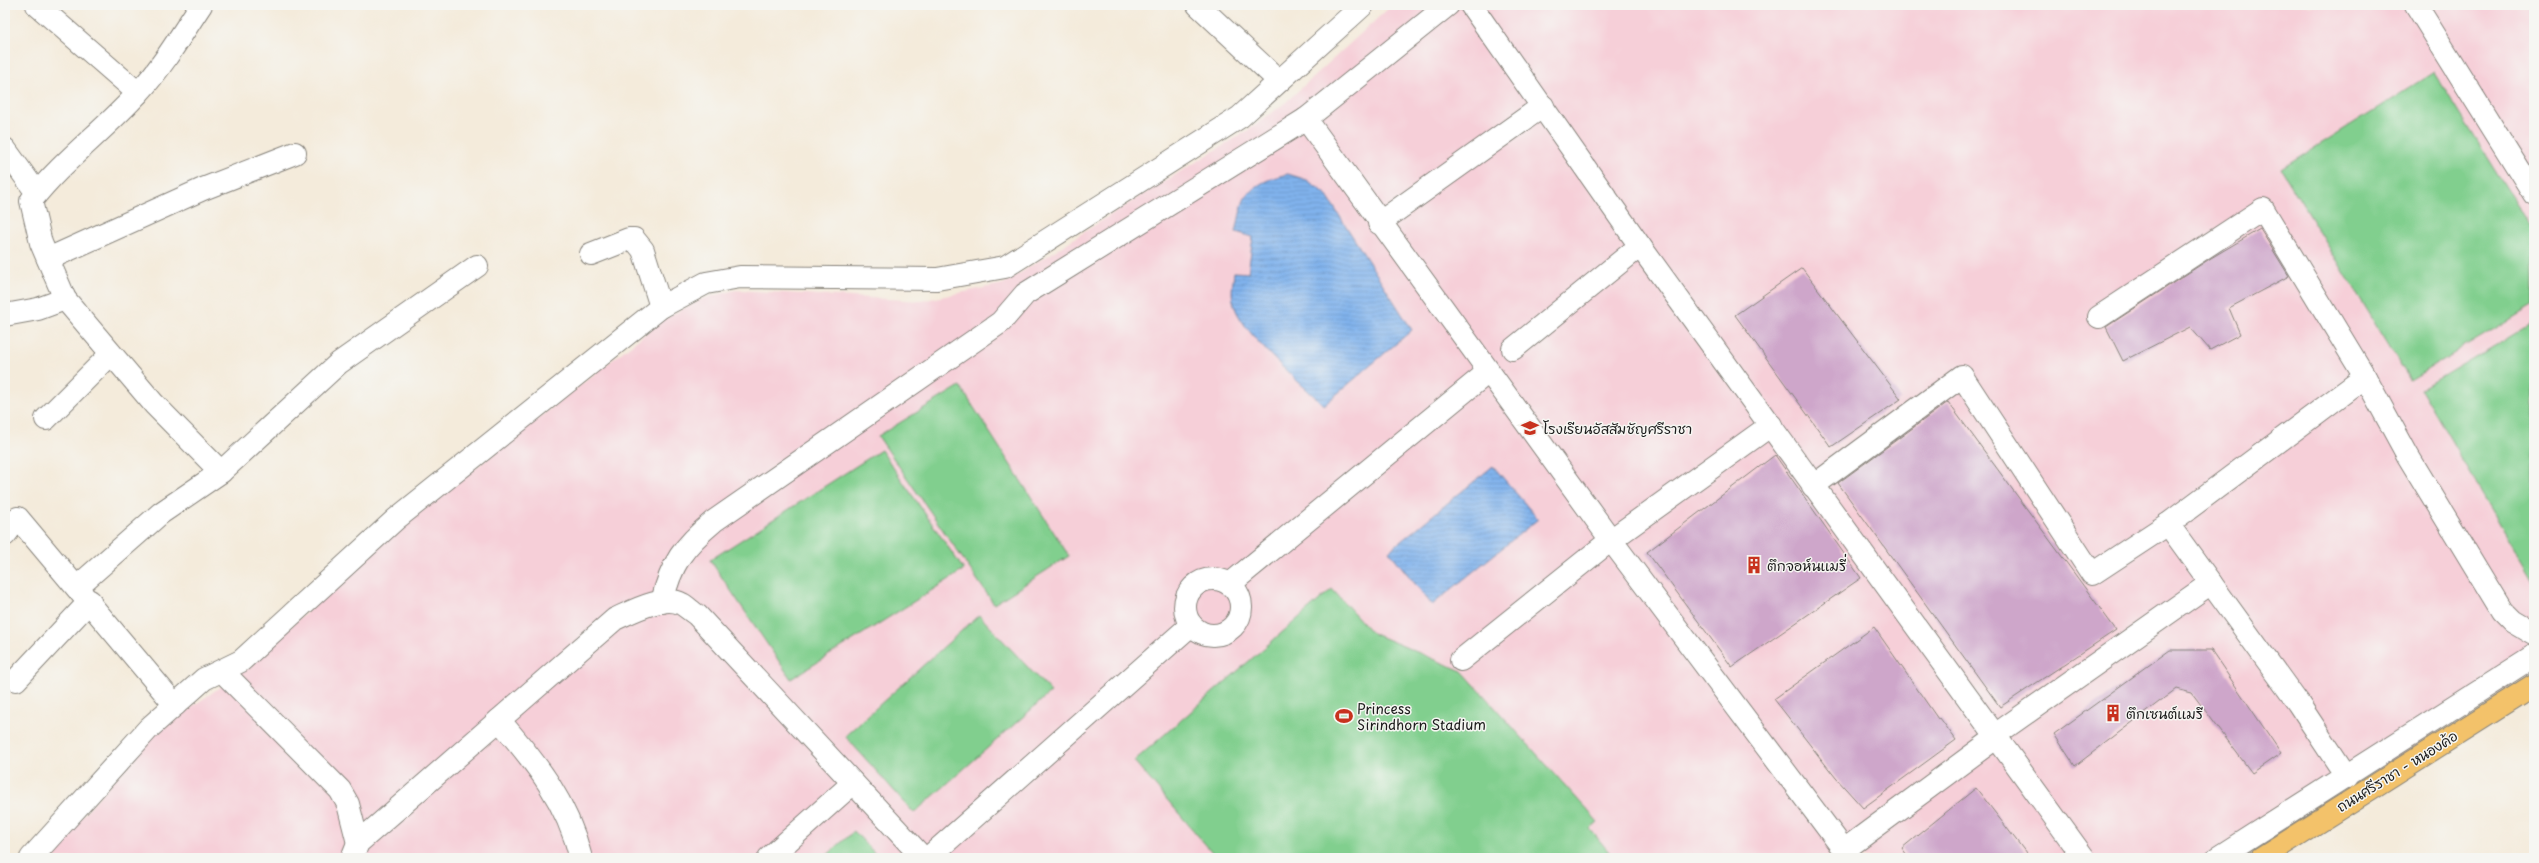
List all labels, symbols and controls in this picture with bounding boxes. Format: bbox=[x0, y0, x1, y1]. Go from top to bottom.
school or university icon: โรงเรียนอัสสัมชัญศรีราชา bbox=[1520, 418, 1540, 438]
place label: โรงเรียนอัสสัมชัญศรีราชา bbox=[1543, 418, 1692, 439]
place label: ตึกจอห์นแมรี่ bbox=[1767, 553, 1847, 576]
building icon: ตึกจอห์นแมรี่ bbox=[1744, 555, 1764, 575]
place label: Princess Sirindhorn Stadium bbox=[1357, 698, 1486, 735]
building icon: ตึกเซนต์แมรี bbox=[2103, 703, 2123, 723]
place label: ตึกเซนต์แมรี bbox=[2126, 703, 2204, 724]
sports icon: Princess Sirindhorn Stadium bbox=[1334, 706, 1354, 726]
street label: ถนนศรีราชา - หนองค้อ bbox=[2332, 725, 2462, 817]

